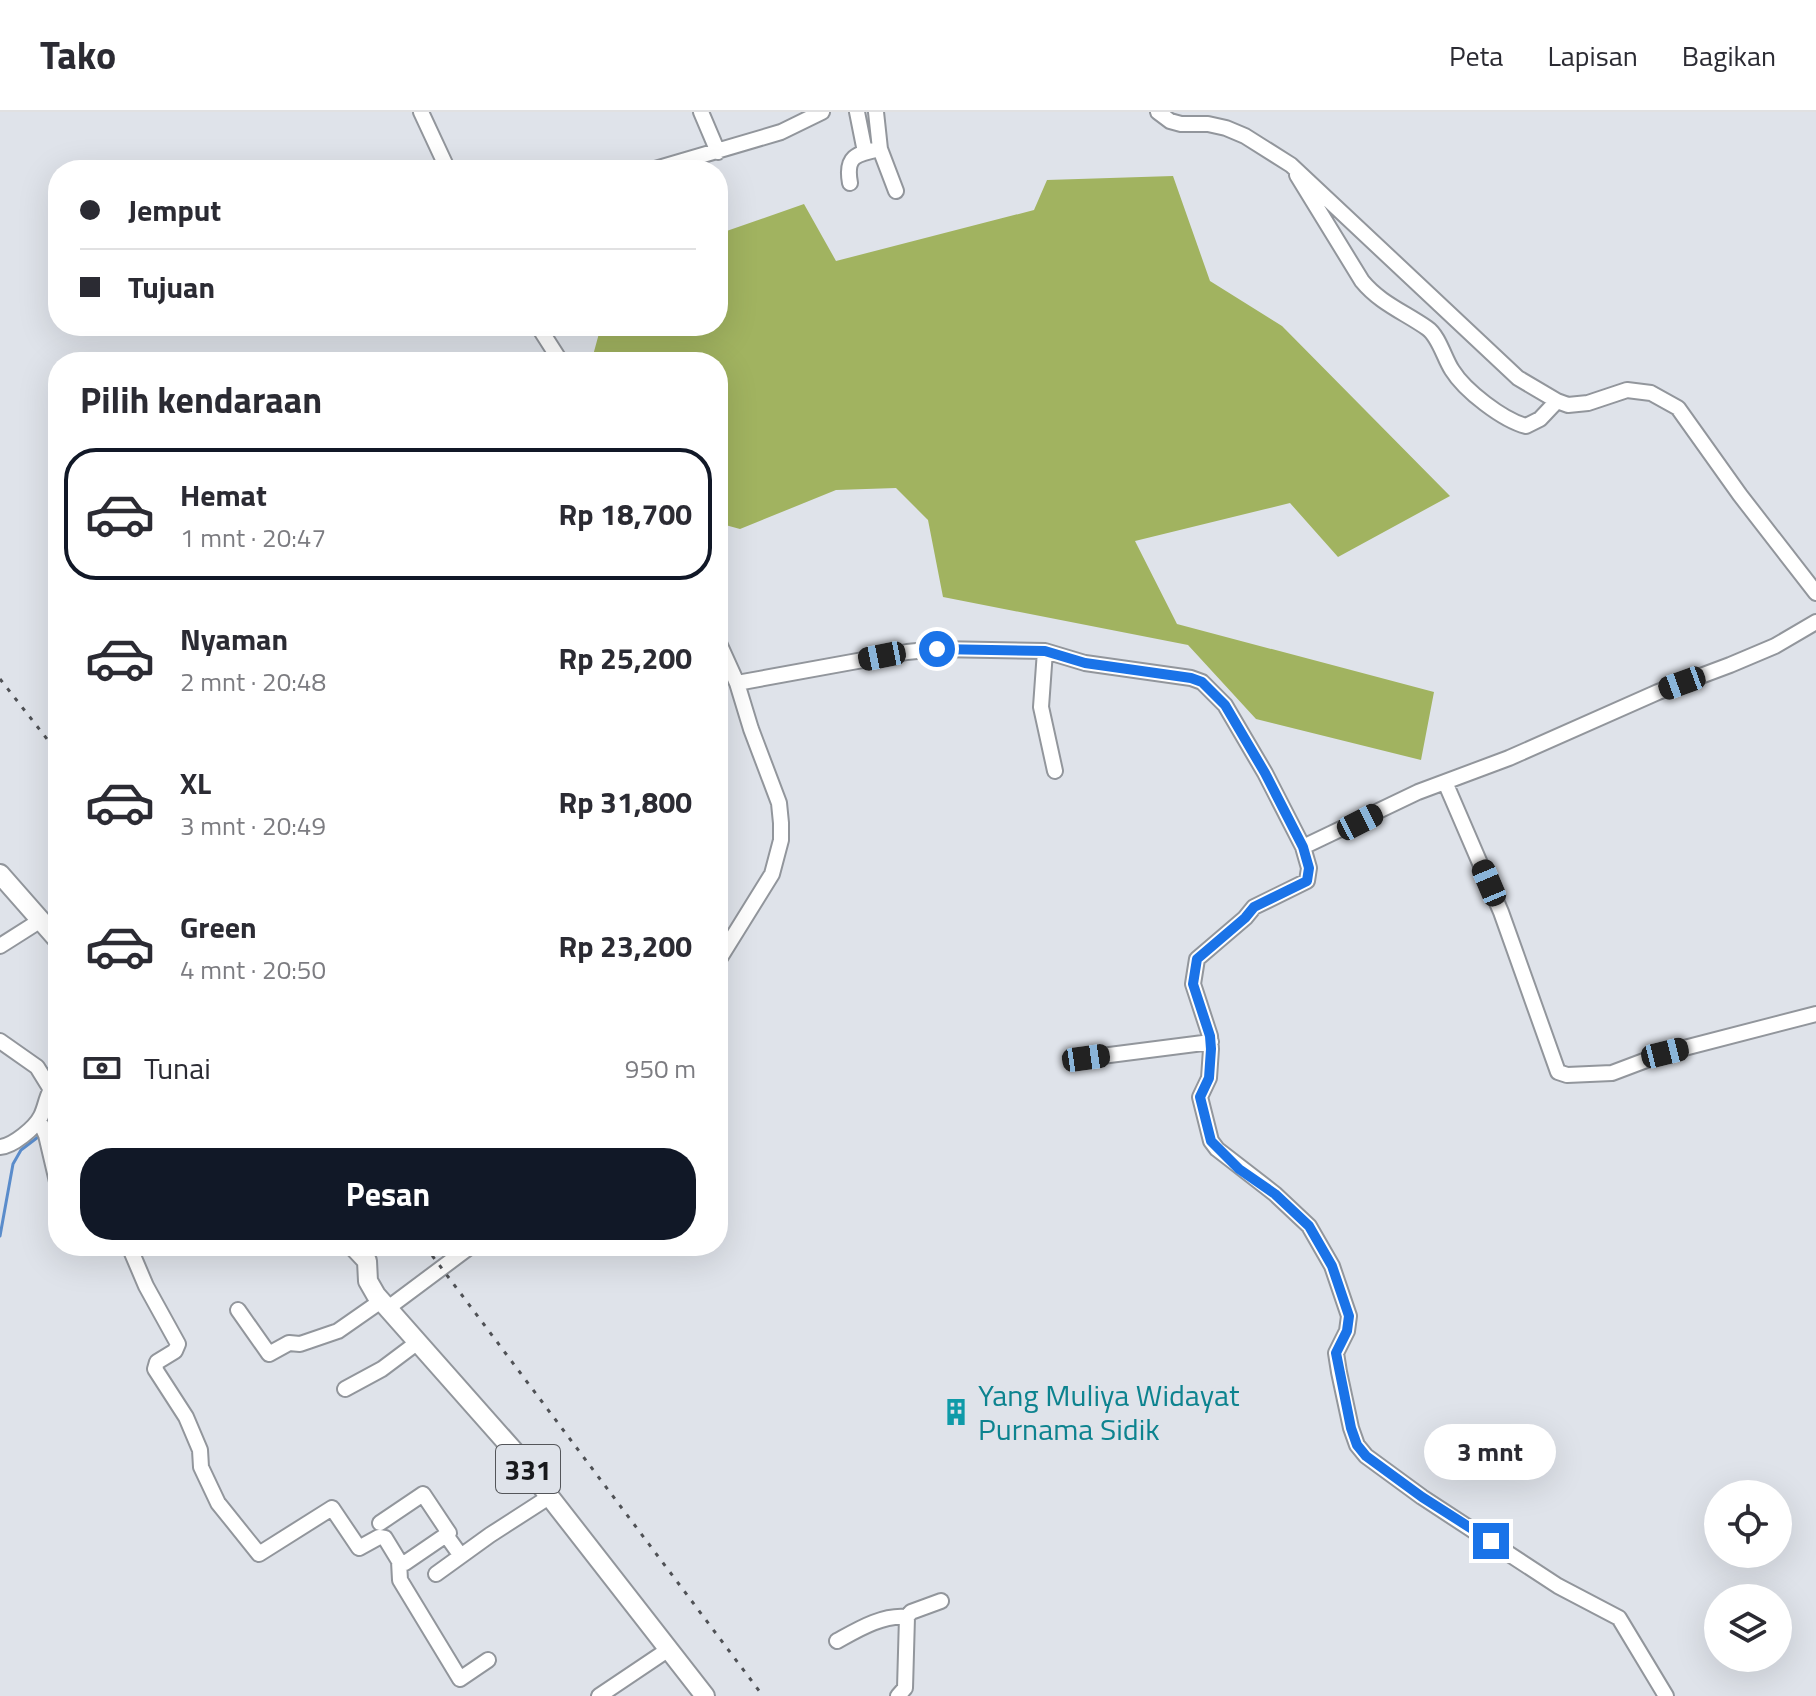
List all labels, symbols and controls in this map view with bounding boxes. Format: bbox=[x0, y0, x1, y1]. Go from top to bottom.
text: Tako bbox=[40, 26, 116, 84]
text: Peta bbox=[1449, 34, 1503, 77]
text: Lapisan bbox=[1547, 34, 1638, 77]
text: Bagikan bbox=[1682, 34, 1776, 77]
text: Jemput bbox=[128, 187, 221, 233]
text: Tujuan bbox=[128, 264, 215, 310]
text: Pilih kendaraan bbox=[80, 372, 322, 427]
text: Hemat bbox=[180, 472, 267, 518]
icon: car bbox=[84, 478, 156, 550]
text: Rp 18,700 bbox=[559, 491, 692, 537]
text: 1 mnt · 20:47 bbox=[180, 518, 326, 557]
text: Nyaman bbox=[180, 616, 288, 662]
icon: car bbox=[84, 622, 156, 694]
route start bbox=[919, 631, 955, 667]
text: Rp 25,200 bbox=[559, 635, 692, 681]
car bbox=[856, 640, 908, 672]
text: 2 mnt · 20:48 bbox=[180, 662, 326, 701]
car bbox=[1655, 664, 1709, 702]
text: XL bbox=[180, 760, 211, 806]
icon: car bbox=[84, 766, 156, 838]
text: Rp 31,800 bbox=[559, 779, 692, 825]
car bbox=[1333, 800, 1387, 844]
text: 3 mnt · 20:49 bbox=[180, 806, 326, 845]
car bbox=[1469, 856, 1509, 910]
text: Green bbox=[180, 904, 257, 950]
icon: car bbox=[84, 910, 156, 982]
text: Rp 23,200 bbox=[559, 923, 692, 969]
text: 4 mnt · 20:50 bbox=[180, 950, 326, 989]
car bbox=[1639, 1036, 1691, 1070]
car bbox=[1061, 1043, 1111, 1073]
text: Tunai bbox=[144, 1045, 211, 1091]
icon: cash bbox=[80, 1046, 124, 1090]
text: 950 m bbox=[625, 1049, 696, 1088]
button: Pesan bbox=[80, 1148, 696, 1240]
place label: Yang Muliya Widayat Purnama Sidik bbox=[978, 1372, 1240, 1452]
building icon: Yang Muliya Widayat Purnama Sidik bbox=[941, 1397, 971, 1427]
callout: 3 mnt bbox=[1425, 1425, 1557, 1481]
text: 3 mnt bbox=[1457, 1432, 1523, 1471]
road number: 331 bbox=[496, 1445, 560, 1493]
map controls bbox=[1704, 1480, 1792, 1672]
button: locate bbox=[1704, 1480, 1792, 1568]
route end bbox=[1473, 1523, 1509, 1559]
button: layers bbox=[1704, 1584, 1792, 1672]

